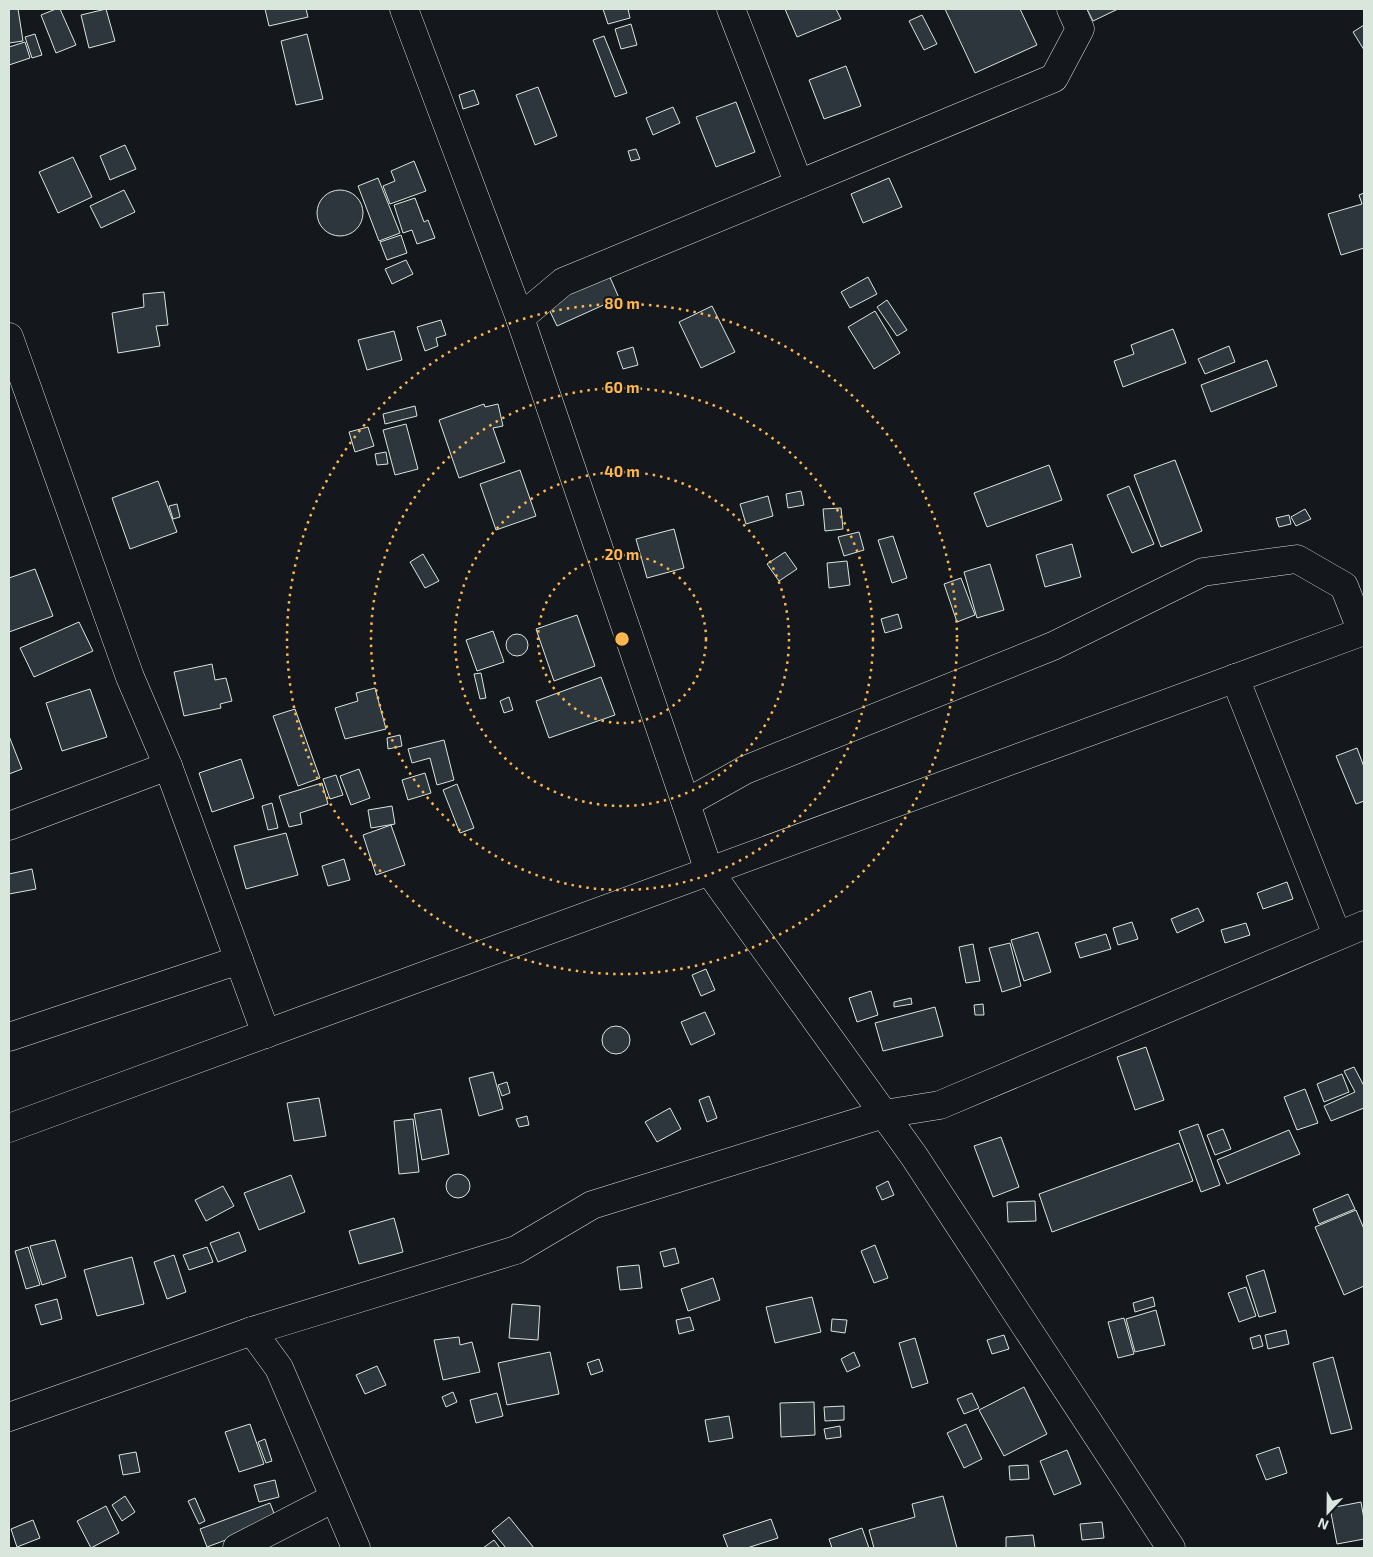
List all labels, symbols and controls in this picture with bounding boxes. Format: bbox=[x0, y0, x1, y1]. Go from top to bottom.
text: 80 m bbox=[604, 294, 640, 312]
text: 60 m bbox=[605, 378, 639, 396]
text: 40 m bbox=[604, 462, 640, 480]
text: 20 m bbox=[605, 545, 639, 563]
centre of rings bbox=[613, 630, 631, 648]
north arrow bbox=[1303, 1487, 1353, 1537]
text: N bbox=[1315, 1515, 1331, 1534]

